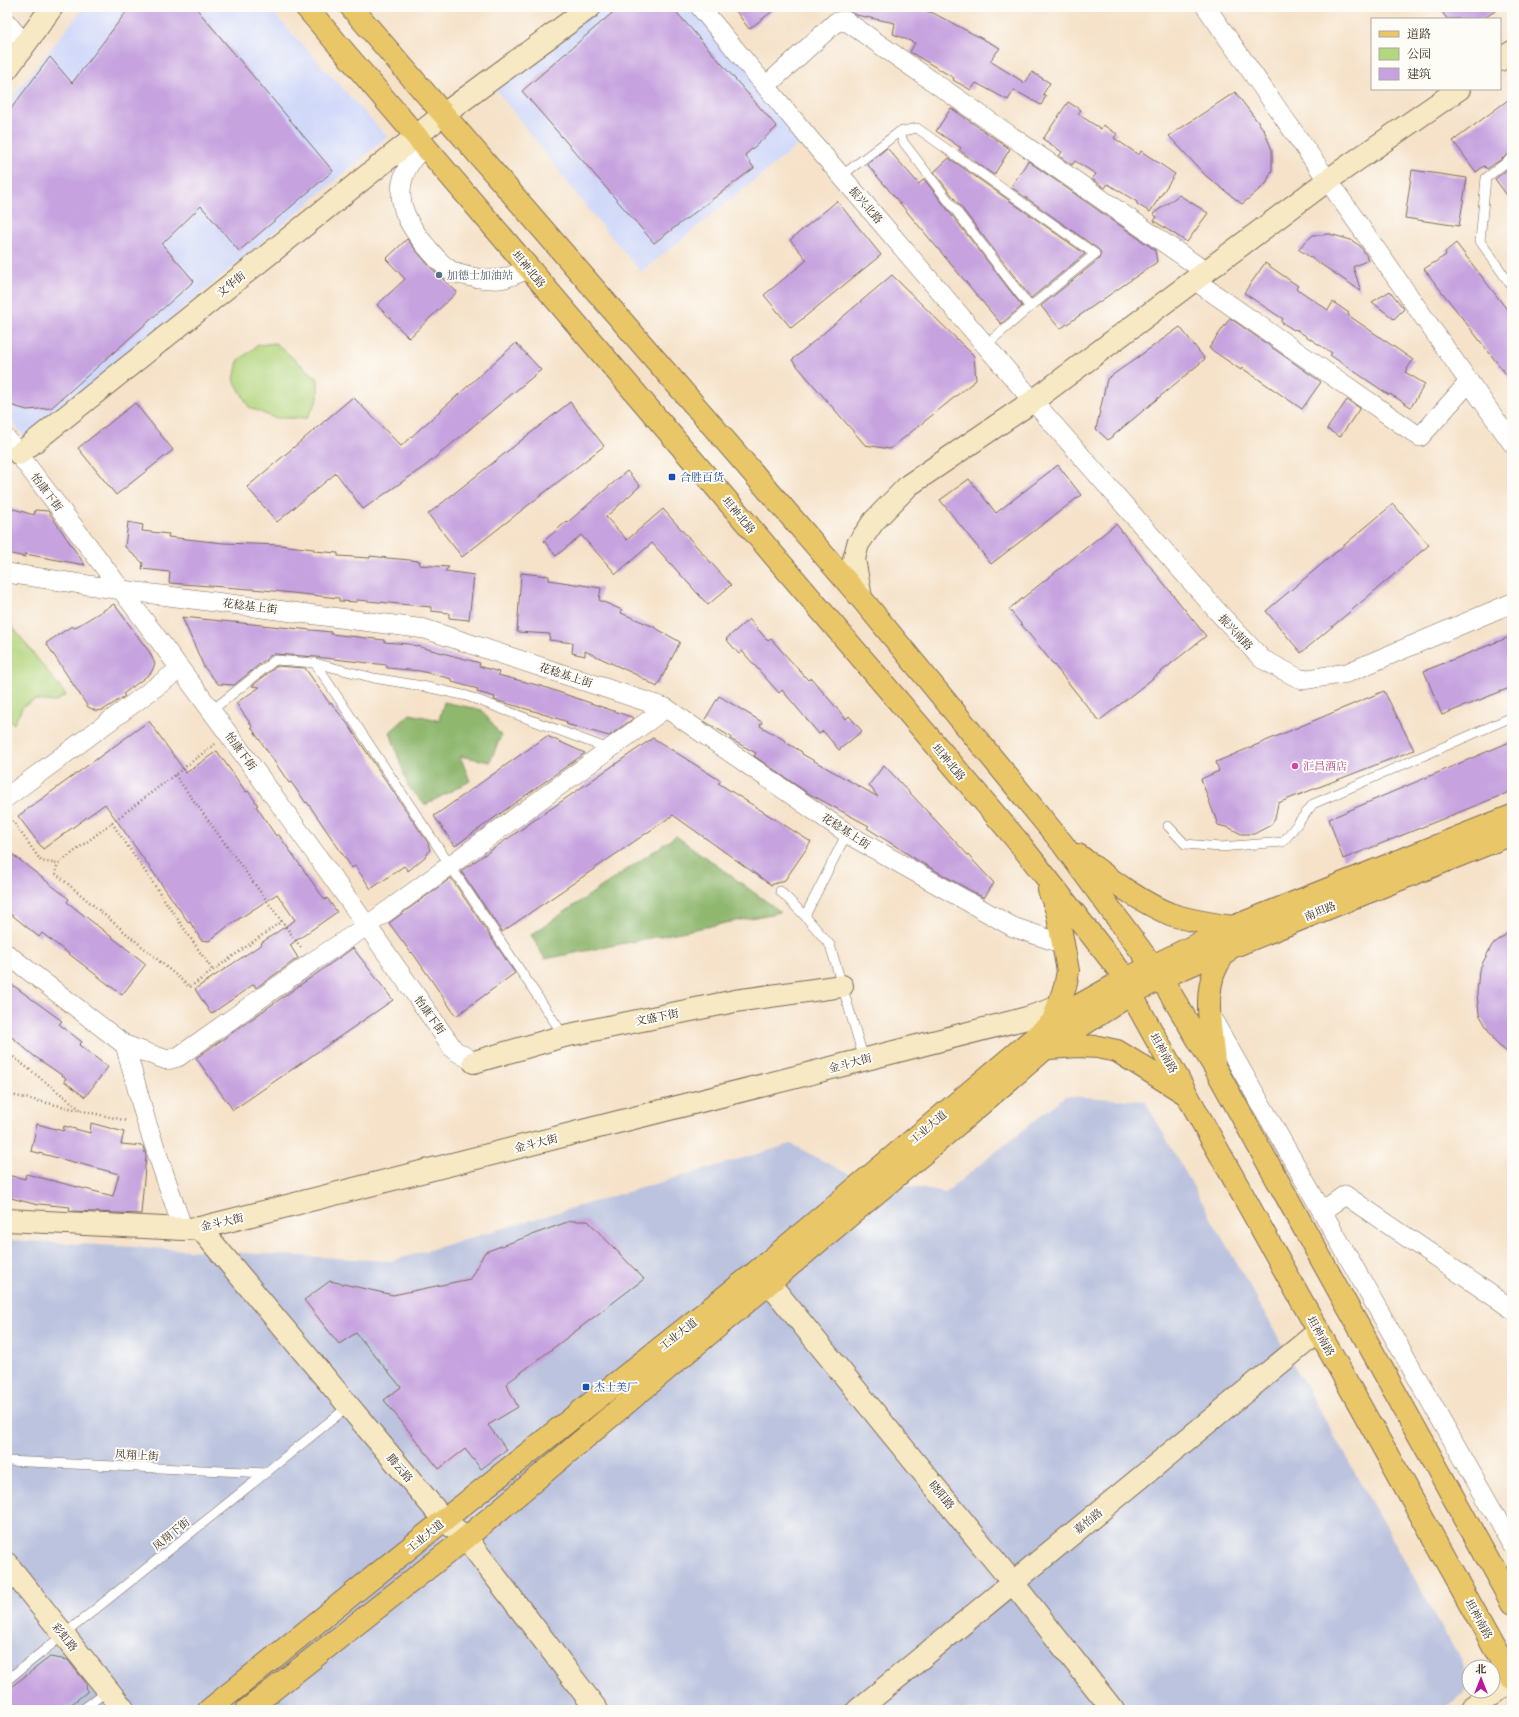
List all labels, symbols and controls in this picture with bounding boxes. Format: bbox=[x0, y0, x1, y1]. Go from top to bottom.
legend bbox=[1371, 18, 1501, 90]
text: 道路 bbox=[1407, 27, 1431, 42]
text: 公园 bbox=[1407, 47, 1431, 62]
text: 建筑 bbox=[1407, 67, 1431, 82]
street label: 振兴北路 bbox=[846, 184, 885, 227]
street label: 坦神北路 bbox=[509, 248, 548, 291]
street label: 文华街 bbox=[214, 269, 249, 301]
place label: 加德士加油站 bbox=[447, 269, 513, 283]
marker: 加德士加油站 bbox=[434, 270, 444, 280]
street label: 怡康下街 bbox=[27, 471, 65, 514]
place label: 合胜百货 bbox=[680, 471, 724, 485]
marker: 合胜百货 bbox=[667, 472, 677, 482]
street label: 坦神北路 bbox=[719, 494, 758, 537]
street label: 花稔基上街 bbox=[222, 597, 278, 617]
street label: 振兴南路 bbox=[1215, 612, 1255, 654]
street label: 花稔基上街 bbox=[537, 661, 594, 691]
street label: 怡康下街 bbox=[222, 730, 259, 774]
street label: 坦神北路 bbox=[929, 741, 968, 784]
place label: 汇昌酒店 bbox=[1303, 760, 1347, 774]
marker: 汇昌酒店 bbox=[1290, 761, 1300, 771]
street label: 花稔基上街 bbox=[819, 811, 872, 853]
street label: 南坦路 bbox=[1302, 899, 1338, 925]
street label: 怡康下街 bbox=[411, 994, 448, 1038]
street label: 文盛下街 bbox=[634, 1007, 680, 1029]
street label: 坦神南路 bbox=[1146, 1031, 1180, 1076]
street label: 金斗大街 bbox=[827, 1052, 873, 1076]
street label: 工业大道 bbox=[907, 1108, 950, 1147]
street label: 金斗大街 bbox=[513, 1132, 559, 1156]
street label: 金斗大街 bbox=[199, 1211, 245, 1235]
street label: 坦神南路 bbox=[1303, 1314, 1337, 1359]
street label: 工业大道 bbox=[657, 1316, 700, 1354]
place label: 杰士美厂 bbox=[594, 1381, 638, 1395]
marker: 杰士美厂 bbox=[581, 1382, 591, 1392]
street label: 凤翔上街 bbox=[115, 1448, 159, 1464]
street label: 腾云路 bbox=[383, 1452, 415, 1486]
street label: 晓阳路 bbox=[925, 1478, 957, 1513]
street label: 嘉怡路 bbox=[1071, 1506, 1106, 1538]
street label: 凤翔下街 bbox=[150, 1515, 193, 1554]
street label: 工业大道 bbox=[404, 1517, 447, 1556]
street label: 坦神南路 bbox=[1461, 1597, 1495, 1642]
street label: 彩虹路 bbox=[48, 1620, 80, 1655]
north arrow bbox=[1461, 1659, 1501, 1699]
text: 北 bbox=[1476, 1663, 1487, 1677]

